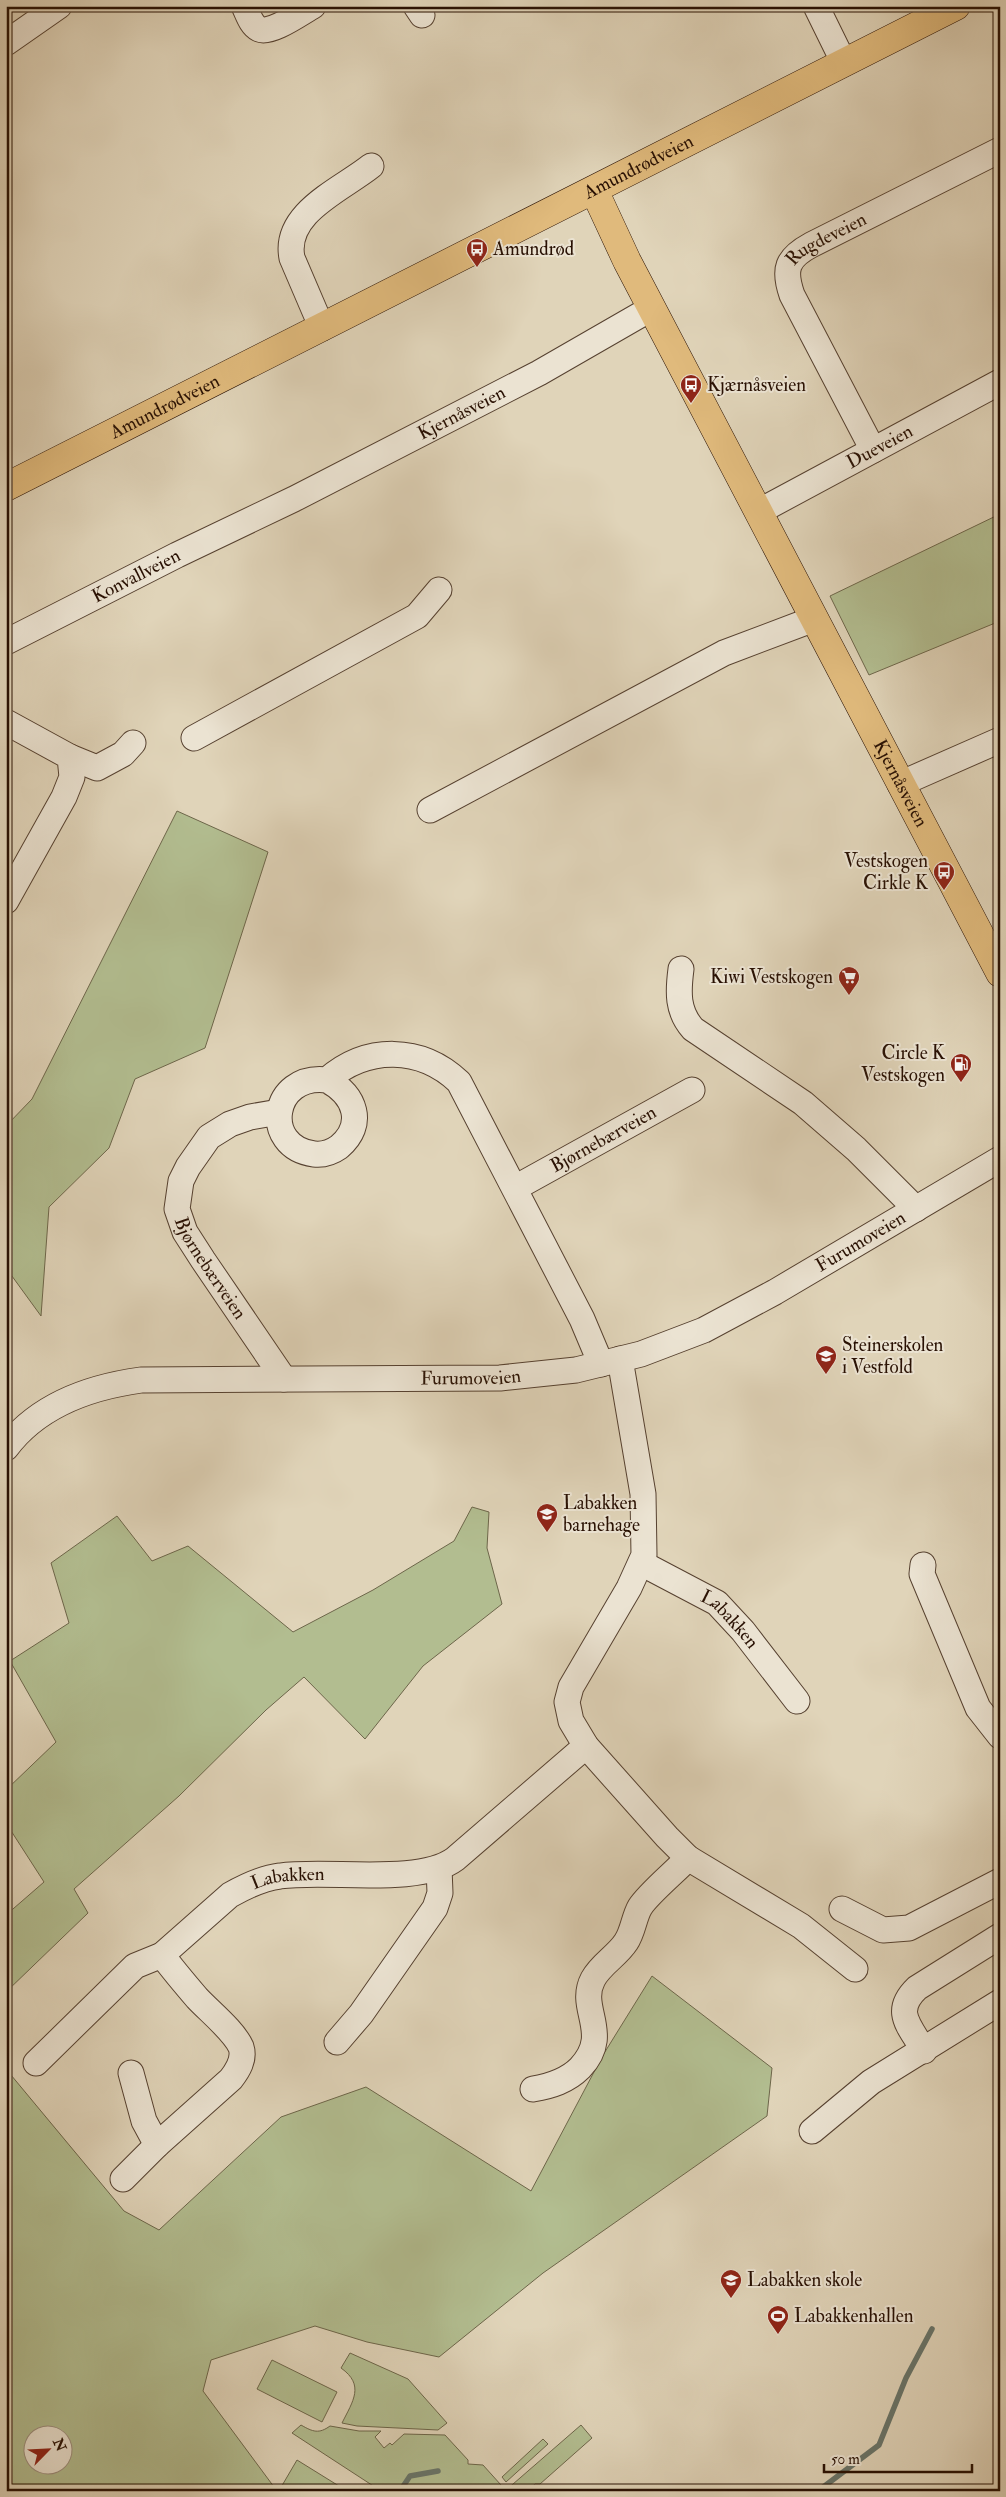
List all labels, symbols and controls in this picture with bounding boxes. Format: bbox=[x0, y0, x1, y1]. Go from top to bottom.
street label: Amundrødveien bbox=[579, 129, 698, 205]
street label: Rugdeveien bbox=[780, 207, 871, 271]
bus stop icon: Amundrød bbox=[465, 237, 489, 268]
place label: Amundrød bbox=[492, 237, 575, 261]
street label: Amundrødveien bbox=[105, 369, 224, 445]
bus stop icon: Kjærnåsveien bbox=[679, 373, 703, 404]
place label: Kjærnåsveien bbox=[707, 373, 806, 397]
street label: Kjernåsveien bbox=[414, 380, 510, 445]
street label: Dueveien bbox=[842, 419, 917, 474]
street label: Konvallveien bbox=[88, 543, 185, 608]
street label: Kjernåsveien bbox=[868, 735, 934, 831]
place label: Vestskogen Cirkle K bbox=[844, 849, 929, 895]
bus stop icon: Vestskogen Cirkle K bbox=[932, 860, 956, 891]
place label: Kiwi Vestskogen bbox=[710, 965, 833, 989]
supermarket icon: Kiwi Vestskogen bbox=[837, 965, 861, 996]
place label: Circle K Vestskogen bbox=[861, 1041, 946, 1087]
fuel station icon: Circle K Vestskogen bbox=[949, 1052, 973, 1083]
street label: Bjørnebærveien bbox=[546, 1100, 661, 1178]
street label: Furumoveien bbox=[811, 1205, 910, 1277]
street label: Bjørnebærveien bbox=[169, 1214, 252, 1324]
place label: Steinerskolen i Vestfold bbox=[842, 1333, 944, 1379]
school or university icon: Steinerskolen i Vestfold bbox=[814, 1344, 838, 1375]
street label: Furumoveien bbox=[420, 1364, 522, 1390]
place label: Labakken barnehage bbox=[563, 1491, 640, 1537]
school or university icon: Labakken barnehage bbox=[535, 1502, 559, 1533]
street label: Labakken bbox=[696, 1584, 764, 1654]
street label: Labakken bbox=[248, 1862, 325, 1895]
school or university icon: Labakken skole bbox=[719, 2268, 743, 2299]
place label: Labakken skole bbox=[747, 2268, 862, 2292]
sports icon: Labakkenhallen bbox=[766, 2304, 790, 2335]
place label: Labakkenhallen bbox=[794, 2304, 914, 2328]
north arrow bbox=[22, 2424, 72, 2474]
text: N bbox=[49, 2435, 70, 2455]
scale bar bbox=[824, 2442, 971, 2474]
text: 50 m bbox=[831, 2450, 860, 2469]

